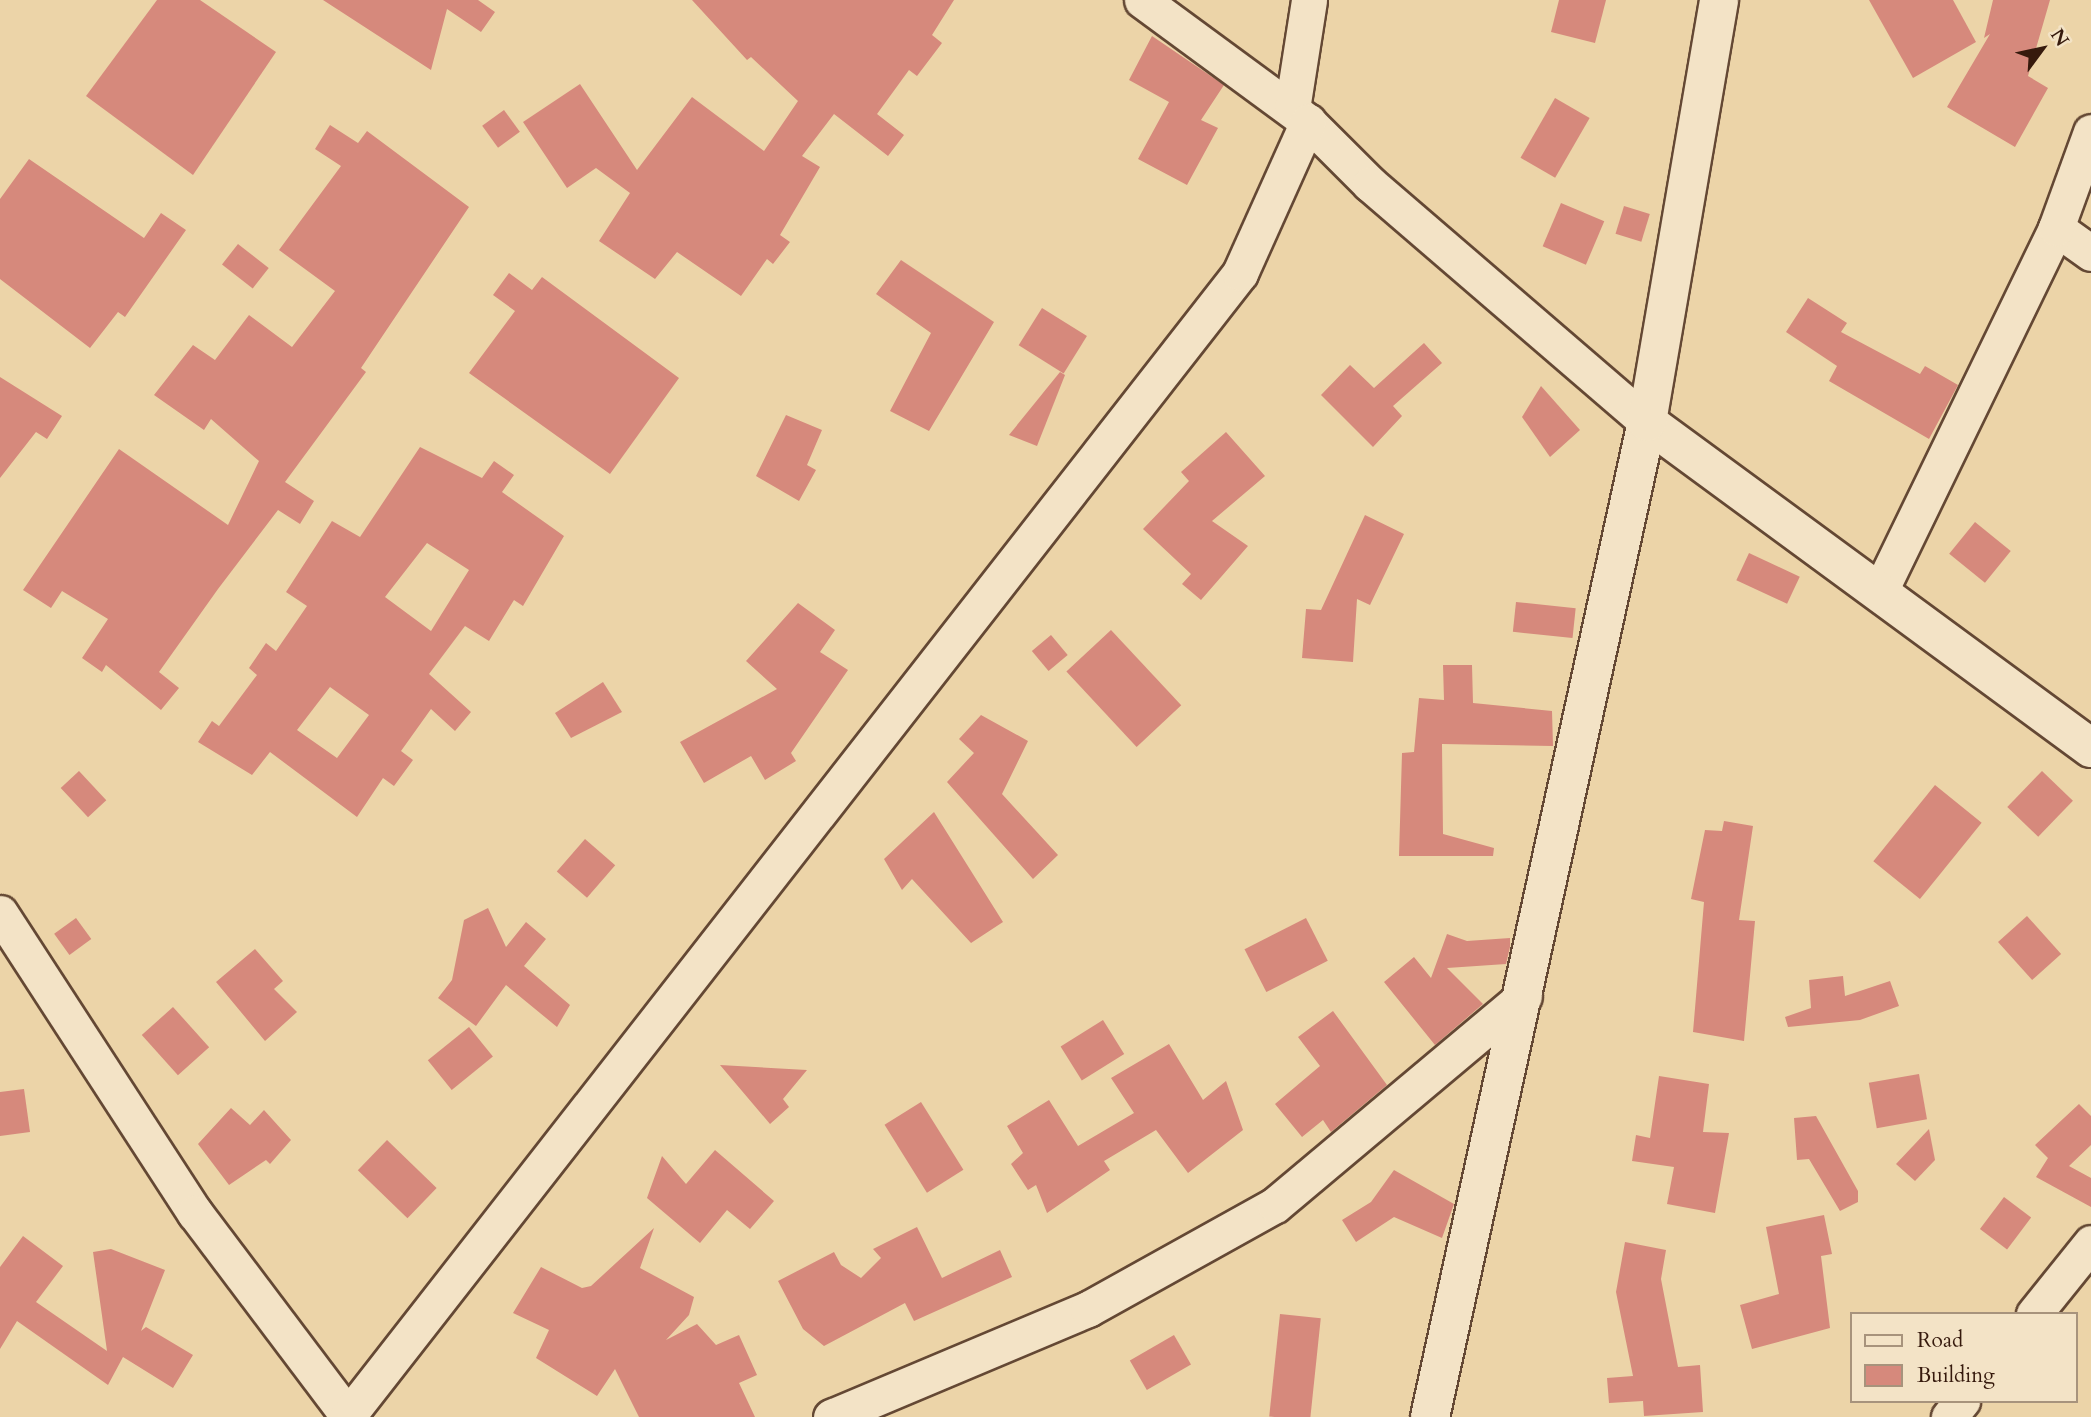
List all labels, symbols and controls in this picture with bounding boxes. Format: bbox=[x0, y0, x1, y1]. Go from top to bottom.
north arrow bbox=[2007, 14, 2077, 84]
text: N bbox=[2044, 24, 2075, 52]
legend bbox=[1850, 1312, 2077, 1403]
text: Road bbox=[1917, 1326, 1963, 1355]
text: Building bbox=[1917, 1361, 1995, 1390]

